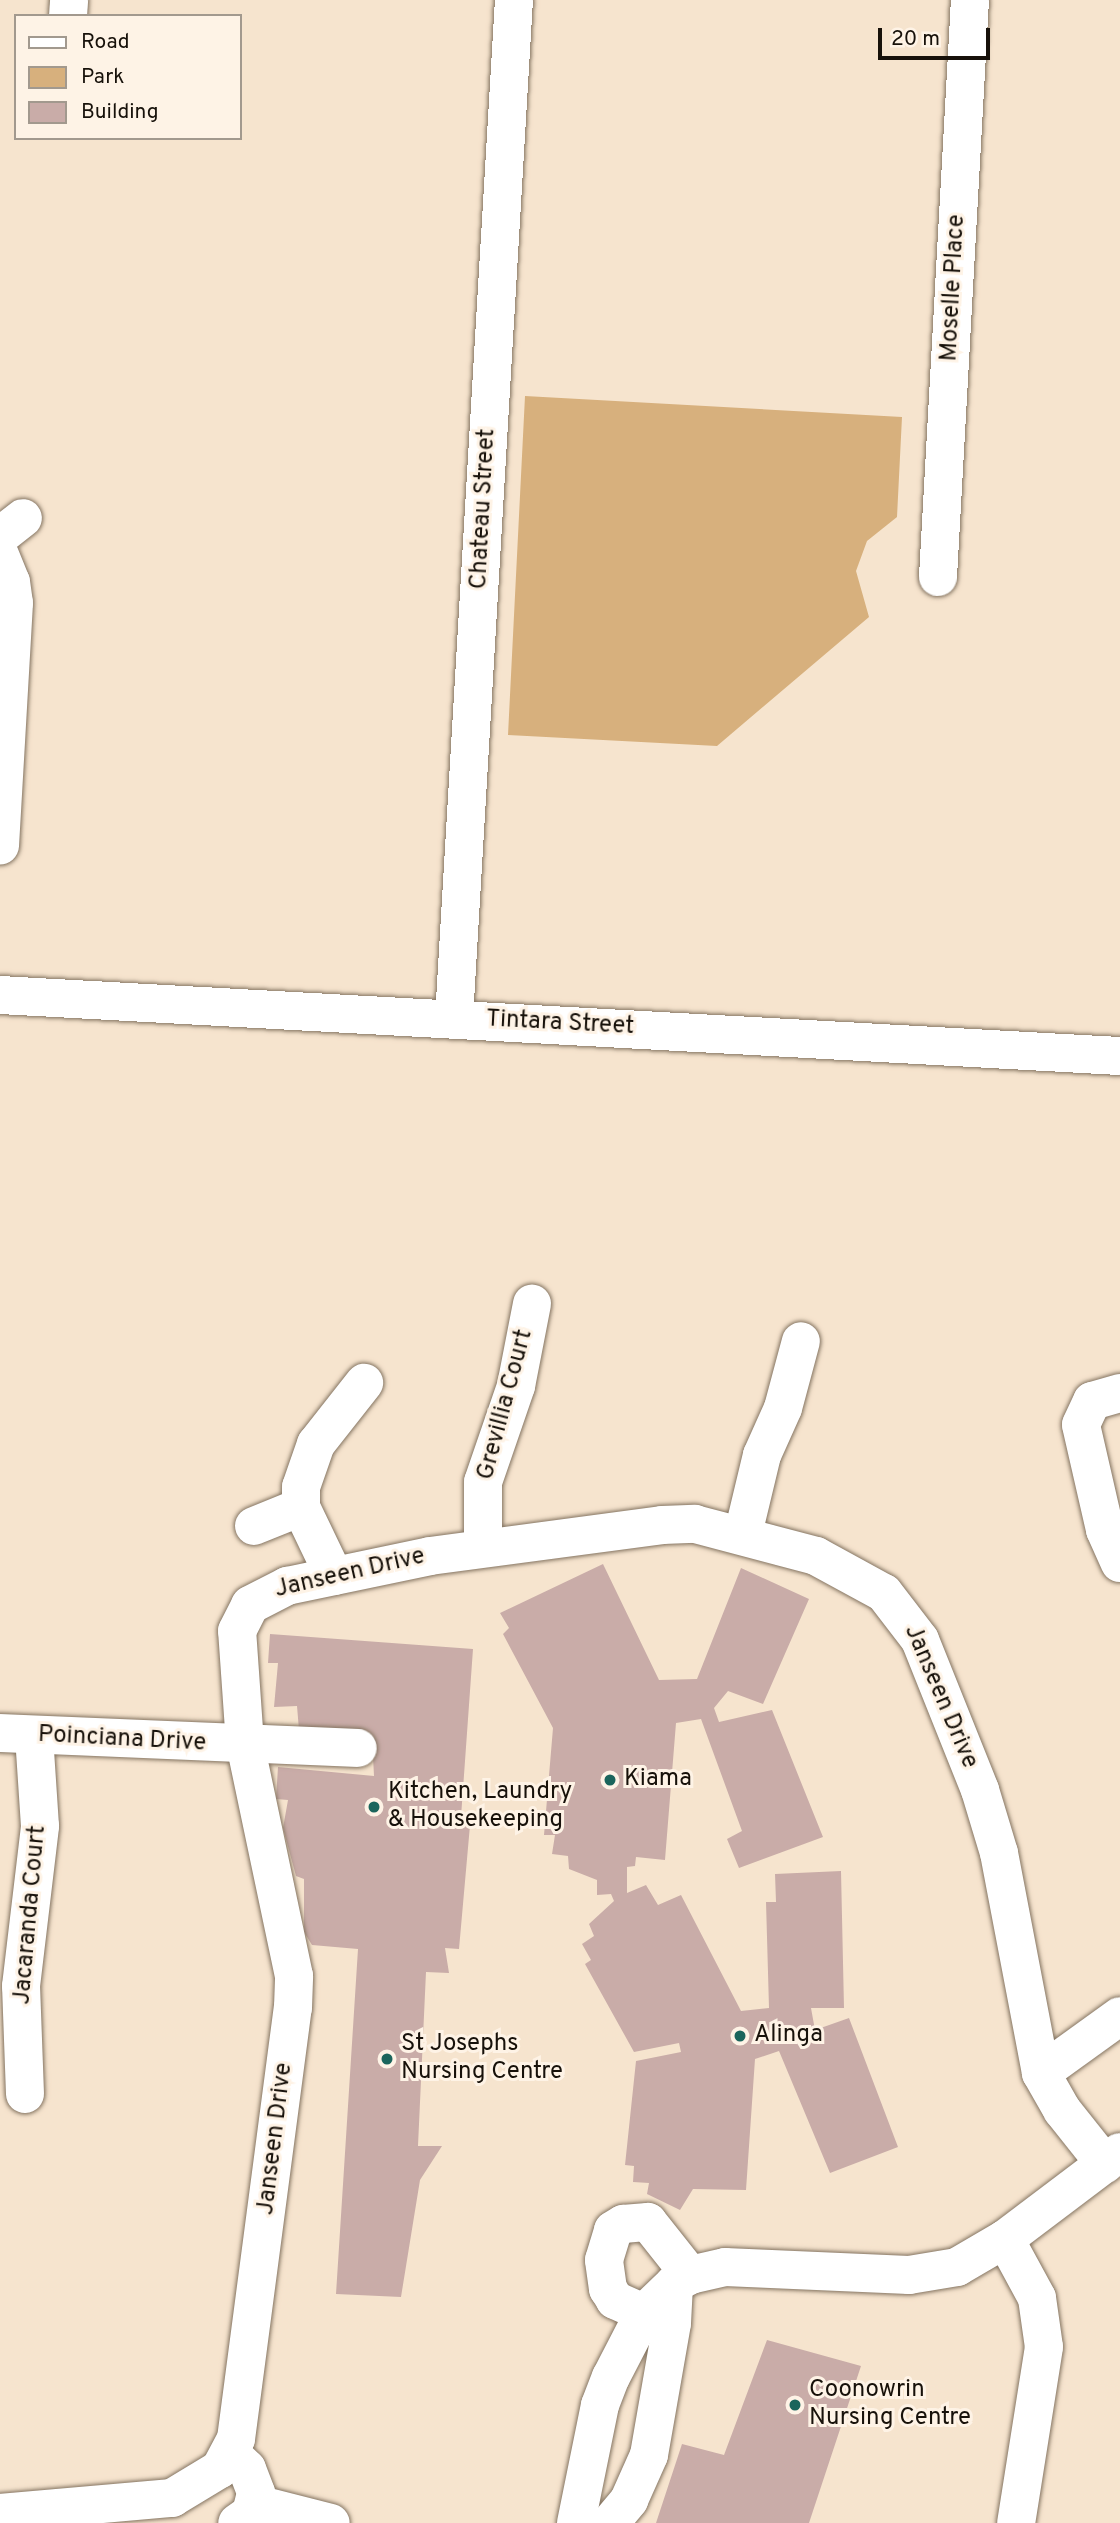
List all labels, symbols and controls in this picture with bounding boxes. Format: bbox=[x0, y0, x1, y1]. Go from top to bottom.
legend bbox=[14, 14, 242, 140]
scale bar bbox=[882, 14, 994, 58]
text: 20 m bbox=[891, 26, 940, 53]
text: Road bbox=[81, 29, 130, 56]
text: Park bbox=[81, 64, 124, 91]
text: Building bbox=[81, 99, 159, 126]
street label: Moselle Place bbox=[936, 214, 972, 362]
street label: Chateau Street bbox=[465, 428, 503, 590]
street label: Tintara Street bbox=[485, 1006, 635, 1042]
street label: Grevillia Court bbox=[472, 1327, 540, 1483]
street label: Janseen Drive bbox=[272, 1543, 428, 1605]
street label: Janseen Drive bbox=[897, 1621, 983, 1773]
street label: Poinciana Drive bbox=[37, 1721, 207, 1759]
place label: Kiama bbox=[624, 1766, 692, 1794]
marker: Kiama bbox=[602, 1772, 618, 1788]
place label: Kitchen, Laundry & Housekeeping bbox=[388, 1779, 572, 1835]
marker: Kitchen, Laundry & Housekeeping bbox=[366, 1799, 382, 1815]
street label: Jacaranda Court bbox=[9, 1824, 53, 2006]
place label: Alinga bbox=[754, 2022, 823, 2050]
marker: Alinga bbox=[732, 2028, 748, 2044]
place label: St Josephs Nursing Centre bbox=[401, 2031, 563, 2087]
marker: St Josephs Nursing Centre bbox=[379, 2051, 395, 2067]
street label: Janseen Drive bbox=[252, 2061, 300, 2217]
place label: Coonowrin Nursing Centre bbox=[809, 2377, 971, 2433]
marker: Coonowrin Nursing Centre bbox=[787, 2397, 803, 2413]

